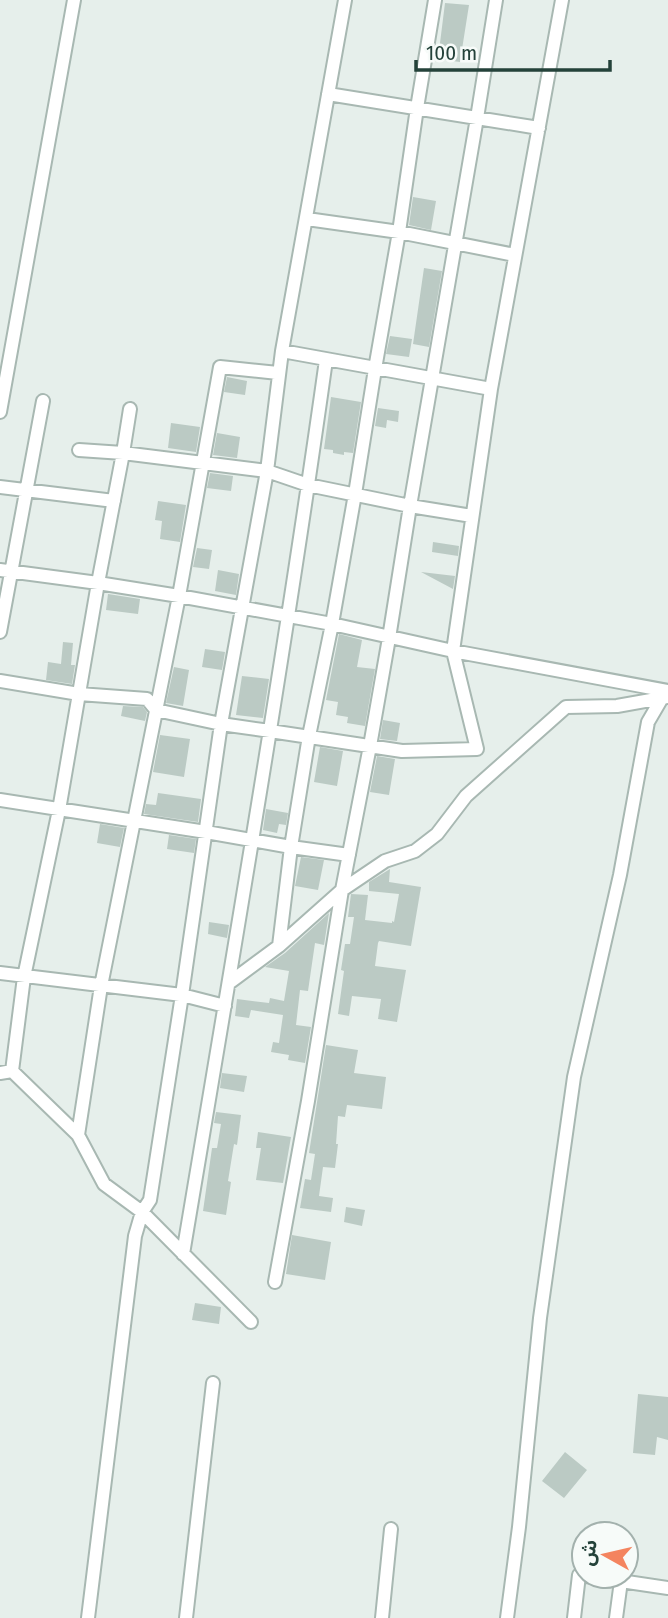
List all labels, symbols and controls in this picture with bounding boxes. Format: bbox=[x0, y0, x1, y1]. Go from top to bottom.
scale bar bbox=[416, 28, 610, 72]
text: 100 m bbox=[426, 40, 477, 66]
north arrow bbox=[570, 1520, 640, 1590]
text: ش bbox=[575, 1538, 602, 1567]

